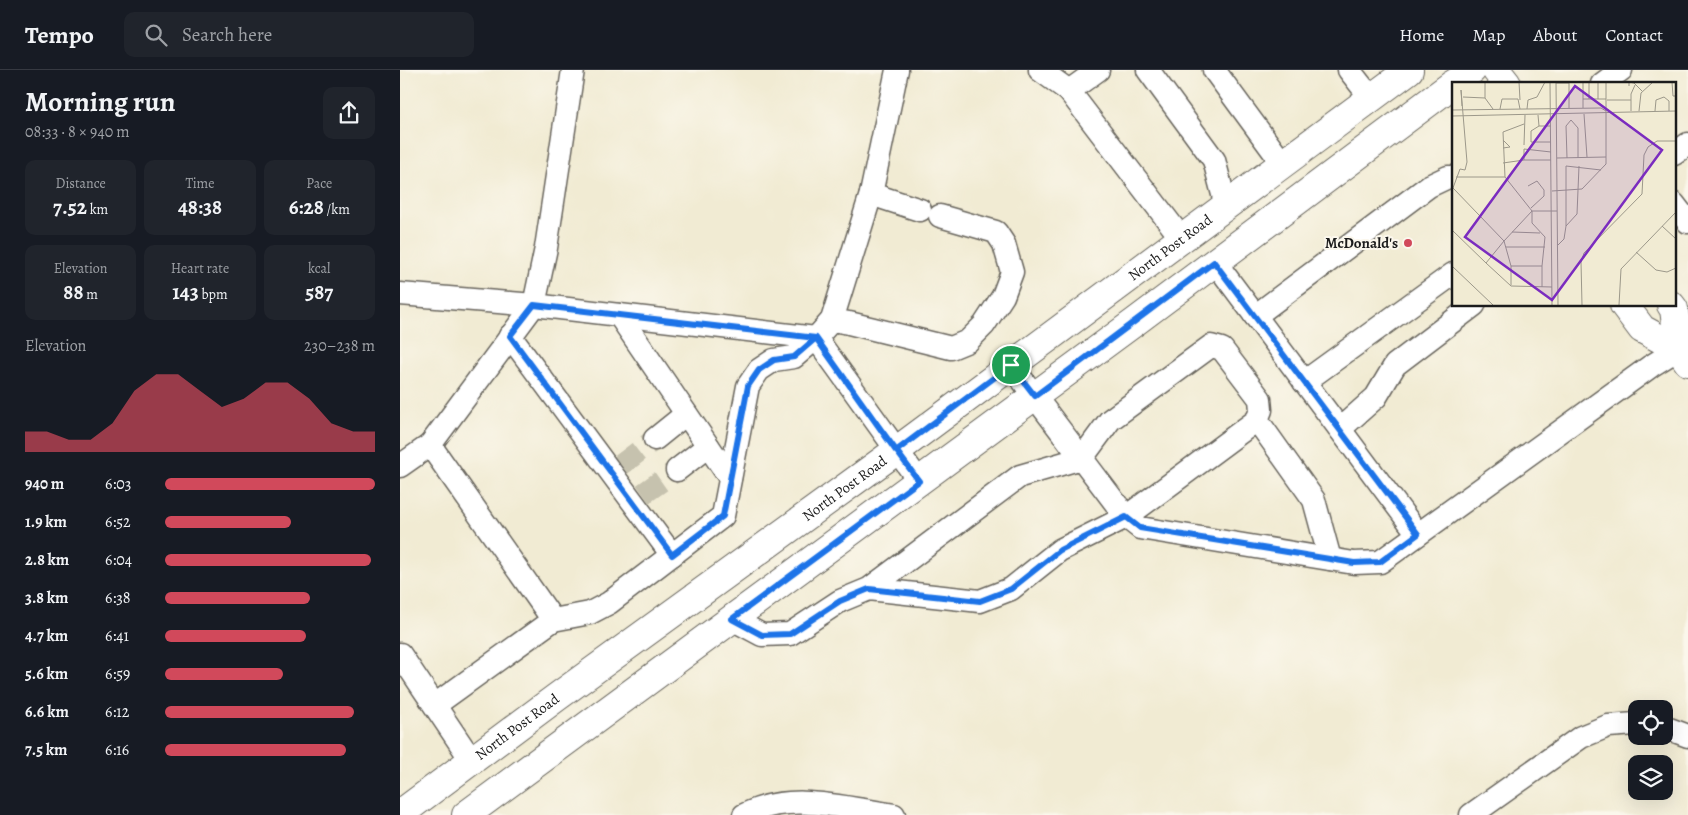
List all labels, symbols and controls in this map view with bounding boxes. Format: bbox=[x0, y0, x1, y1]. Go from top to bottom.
search box bbox=[124, 12, 474, 57]
text: Tempo bbox=[25, 19, 94, 51]
icon: search bbox=[142, 21, 170, 49]
text: Search here bbox=[182, 22, 272, 48]
text: Home bbox=[1399, 23, 1444, 47]
text: Map bbox=[1472, 23, 1505, 47]
text: About bbox=[1533, 23, 1577, 47]
text: Contact bbox=[1605, 23, 1663, 47]
inset map bbox=[1452, 82, 1676, 306]
text: Morning run bbox=[25, 83, 175, 121]
button: share bbox=[323, 87, 375, 139]
text: 08:33 · 8 × 940 m bbox=[25, 121, 130, 143]
text: Distance bbox=[56, 174, 106, 193]
text: Time bbox=[185, 174, 215, 193]
text: Pace bbox=[306, 174, 332, 193]
text: 7.52 bbox=[53, 193, 87, 221]
text: 48:38 bbox=[178, 193, 222, 221]
text: 6:28 bbox=[289, 193, 324, 221]
text: km bbox=[87, 200, 108, 219]
text: /km bbox=[324, 200, 350, 219]
street label: North Post Road bbox=[1124, 209, 1217, 285]
place label: McDonald's bbox=[1325, 233, 1398, 253]
marker: McDonald's bbox=[1402, 237, 1414, 249]
text: Elevation bbox=[54, 259, 108, 278]
text: Heart rate bbox=[171, 259, 229, 278]
text: kcal bbox=[308, 259, 331, 278]
text: 88 bbox=[63, 278, 84, 306]
text: 143 bbox=[172, 278, 199, 306]
text: 587 bbox=[305, 278, 333, 306]
text: m bbox=[84, 285, 98, 304]
text: bpm bbox=[199, 285, 228, 304]
text: Elevation bbox=[25, 335, 86, 357]
text: 230–238 m bbox=[304, 335, 375, 357]
pin bbox=[990, 344, 1032, 386]
icon: arrive bbox=[997, 351, 1025, 379]
street label: North Post Road bbox=[798, 450, 892, 526]
text: 940 m bbox=[25, 473, 64, 495]
text: 6:03 bbox=[105, 473, 131, 495]
text: 1.9 km bbox=[25, 511, 67, 533]
text: 6:52 bbox=[105, 511, 131, 533]
text: 2.8 km bbox=[25, 549, 69, 571]
text: 6:04 bbox=[105, 549, 132, 571]
text: 3.8 km bbox=[25, 587, 68, 609]
text: 6:38 bbox=[105, 587, 131, 609]
text: 4.7 km bbox=[25, 625, 68, 647]
text: 6:41 bbox=[105, 625, 129, 647]
text: 5.6 km bbox=[25, 663, 68, 685]
text: 6:59 bbox=[105, 663, 130, 685]
street label: North Post Road bbox=[471, 688, 564, 765]
map controls bbox=[1628, 700, 1673, 800]
button: locate bbox=[1628, 700, 1673, 745]
text: 6.6 km bbox=[25, 701, 69, 723]
text: 6:12 bbox=[105, 701, 129, 723]
text: 7.5 km bbox=[25, 739, 68, 761]
text: 6:16 bbox=[105, 739, 129, 761]
button: layers bbox=[1628, 755, 1673, 800]

